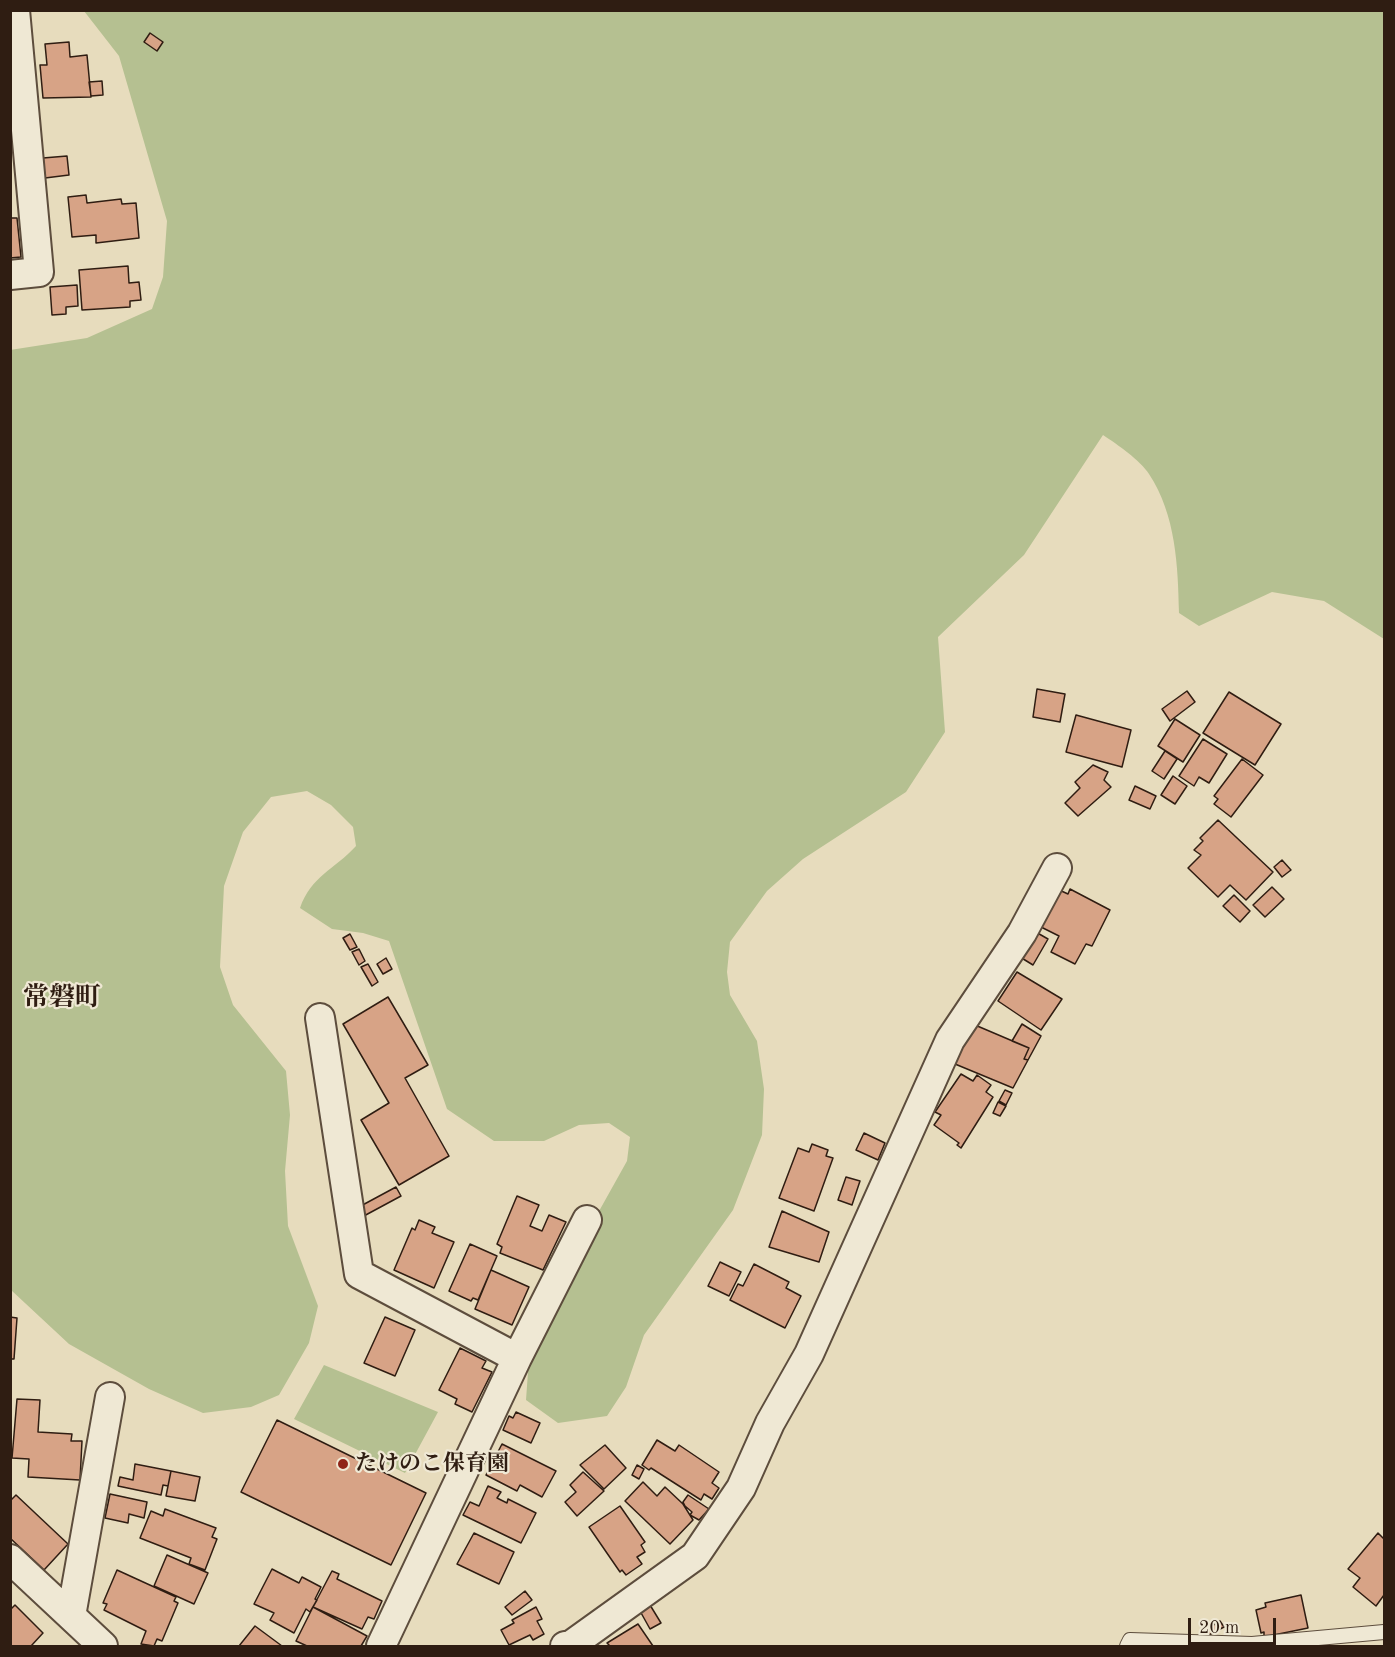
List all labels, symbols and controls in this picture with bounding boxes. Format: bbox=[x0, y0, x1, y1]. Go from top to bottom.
district label: 常磐町 bbox=[23, 982, 101, 1014]
place label: たけのこ保育園 bbox=[355, 1451, 509, 1477]
marker: たけのこ保育園 bbox=[336, 1457, 350, 1471]
scale bar bbox=[1191, 1606, 1280, 1644]
text: 20 m bbox=[1199, 1619, 1239, 1637]

